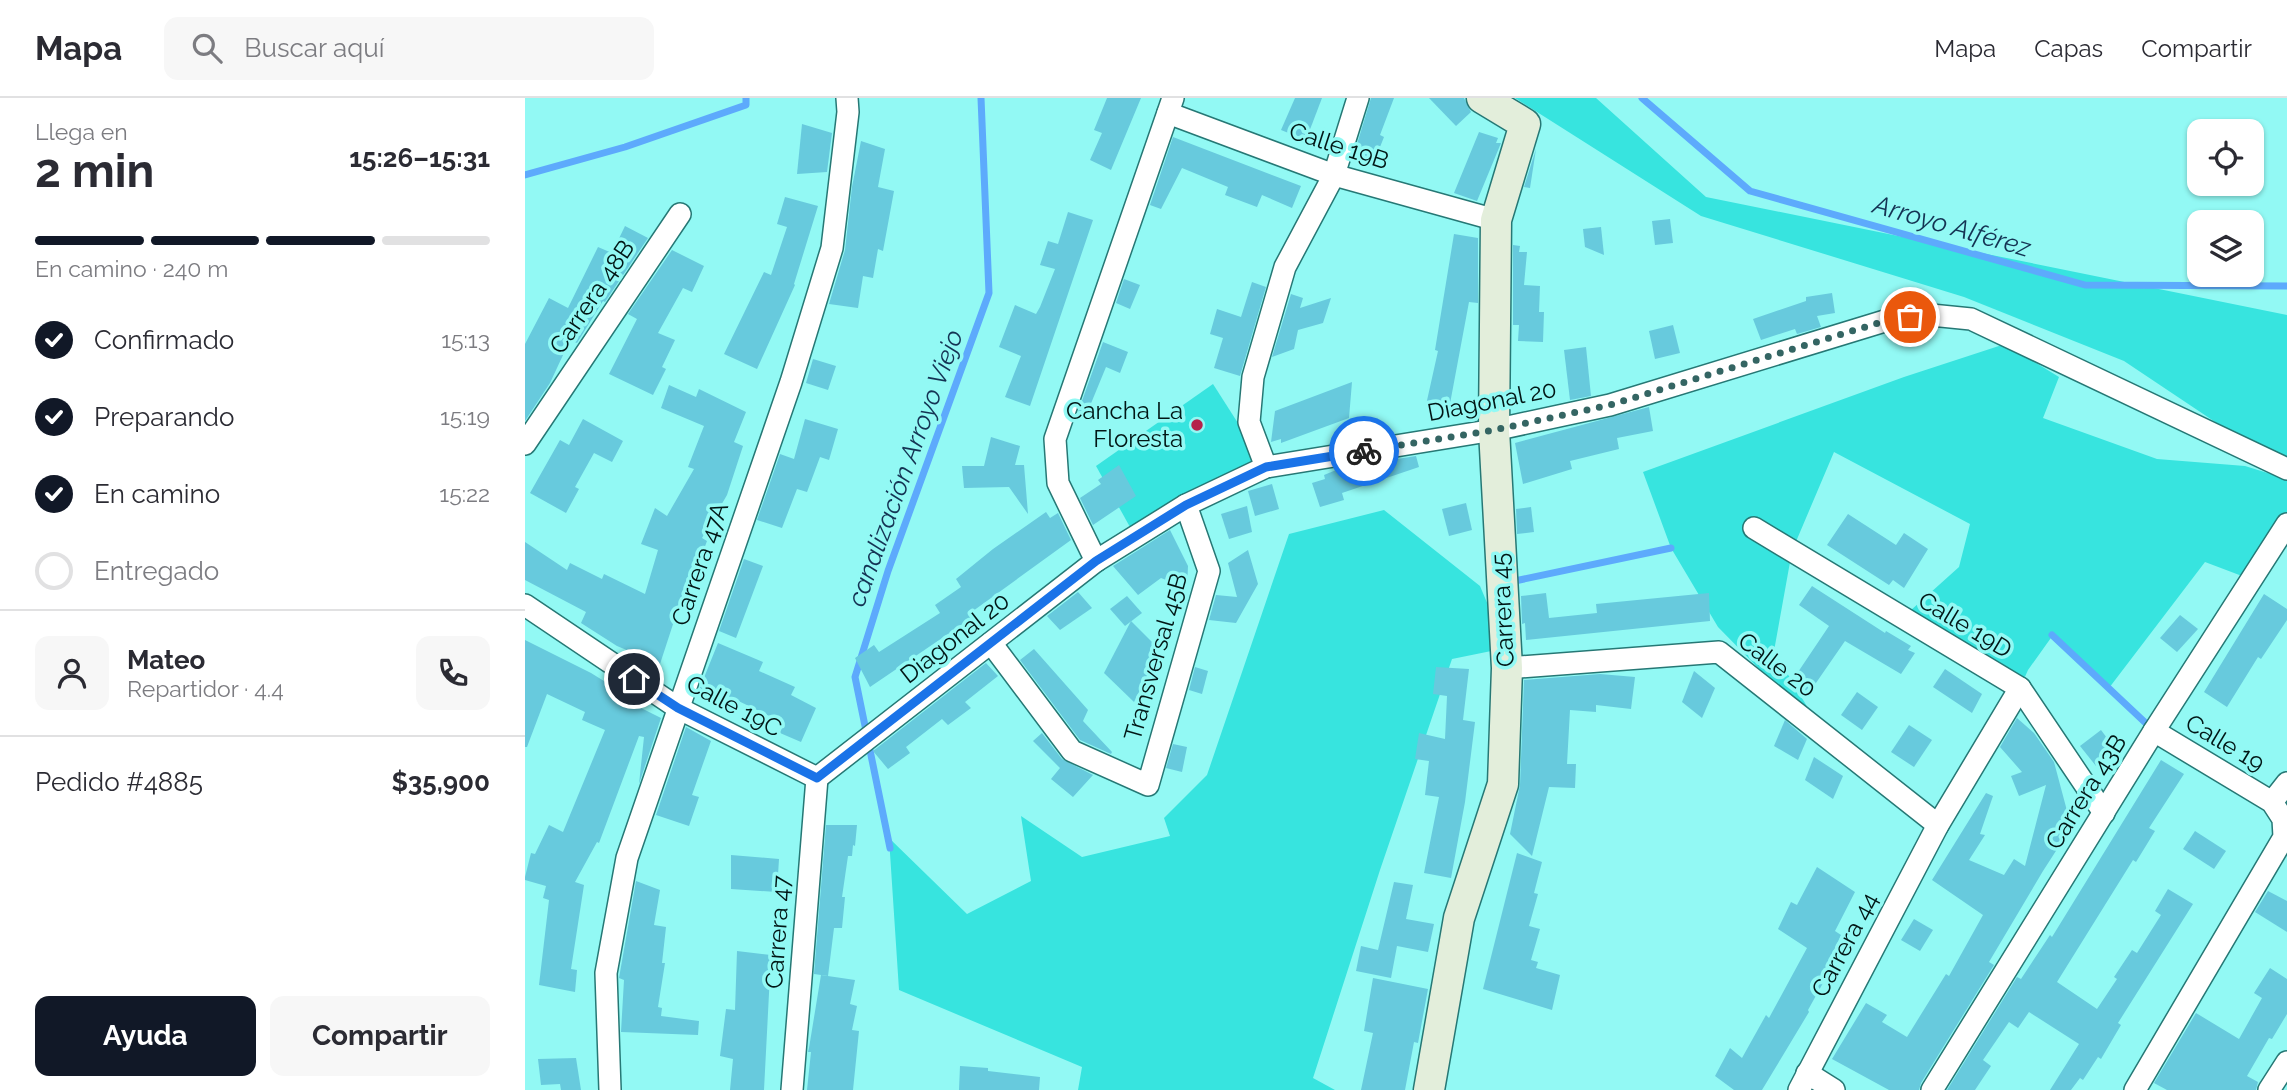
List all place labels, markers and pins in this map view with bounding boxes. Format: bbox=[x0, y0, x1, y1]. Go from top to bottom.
pin bbox=[1880, 287, 1940, 347]
place label: Cancha La Floresta bbox=[1066, 396, 1183, 453]
marker: Cancha La Floresta bbox=[1189, 417, 1205, 433]
pin bbox=[604, 649, 664, 709]

